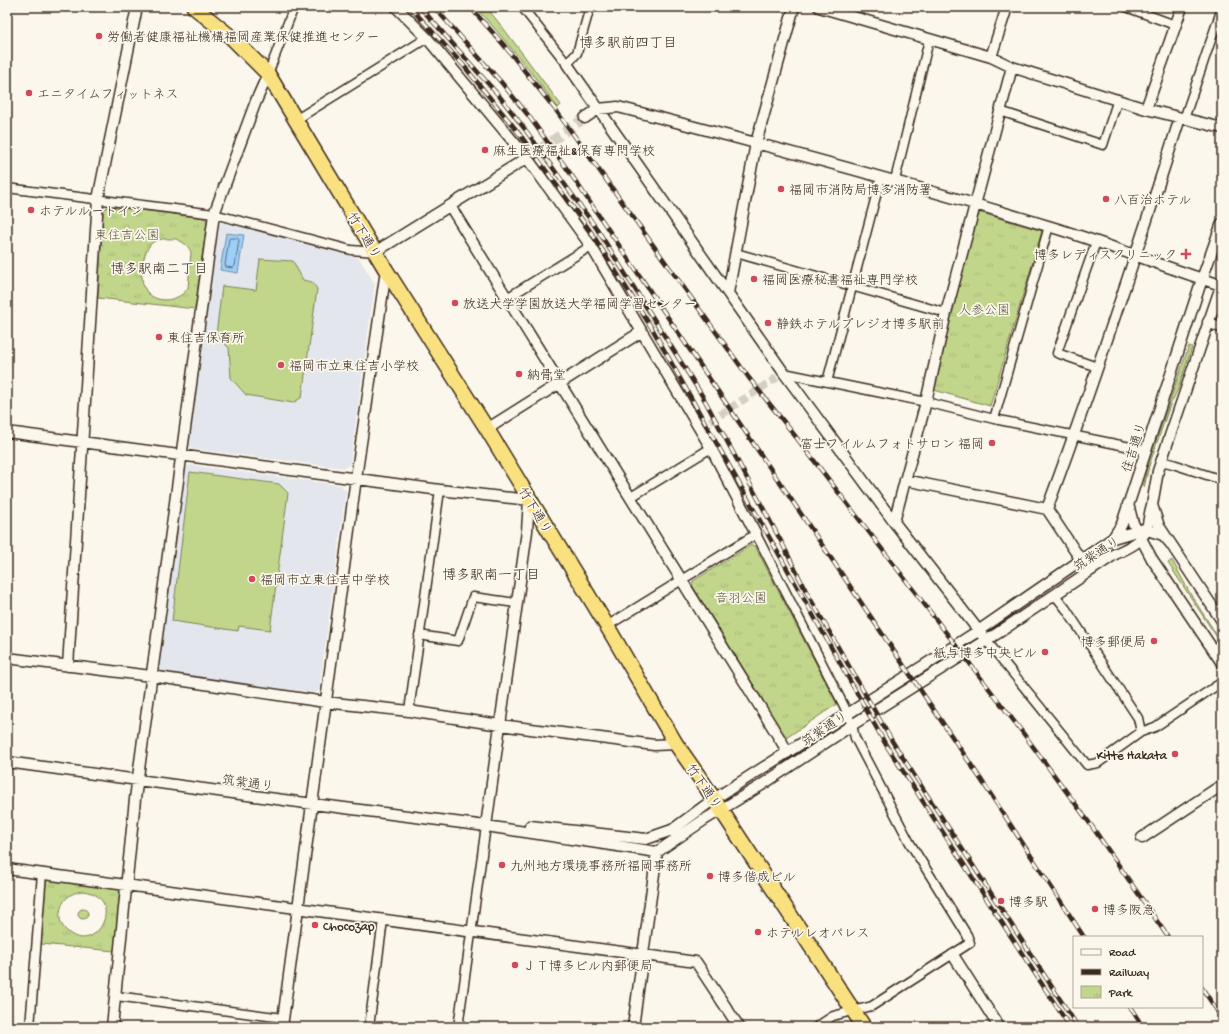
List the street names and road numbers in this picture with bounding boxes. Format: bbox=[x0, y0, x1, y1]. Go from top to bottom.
street label: 竹下通り bbox=[343, 210, 384, 262]
street label: 住吉通り bbox=[1119, 420, 1151, 475]
street label: 竹下通り bbox=[514, 485, 555, 537]
street label: 筑紫通り bbox=[1071, 534, 1123, 576]
street label: 筑紫通り bbox=[799, 709, 851, 751]
street label: 竹下通り bbox=[682, 761, 725, 813]
street label: 筑紫通り bbox=[221, 772, 275, 796]

